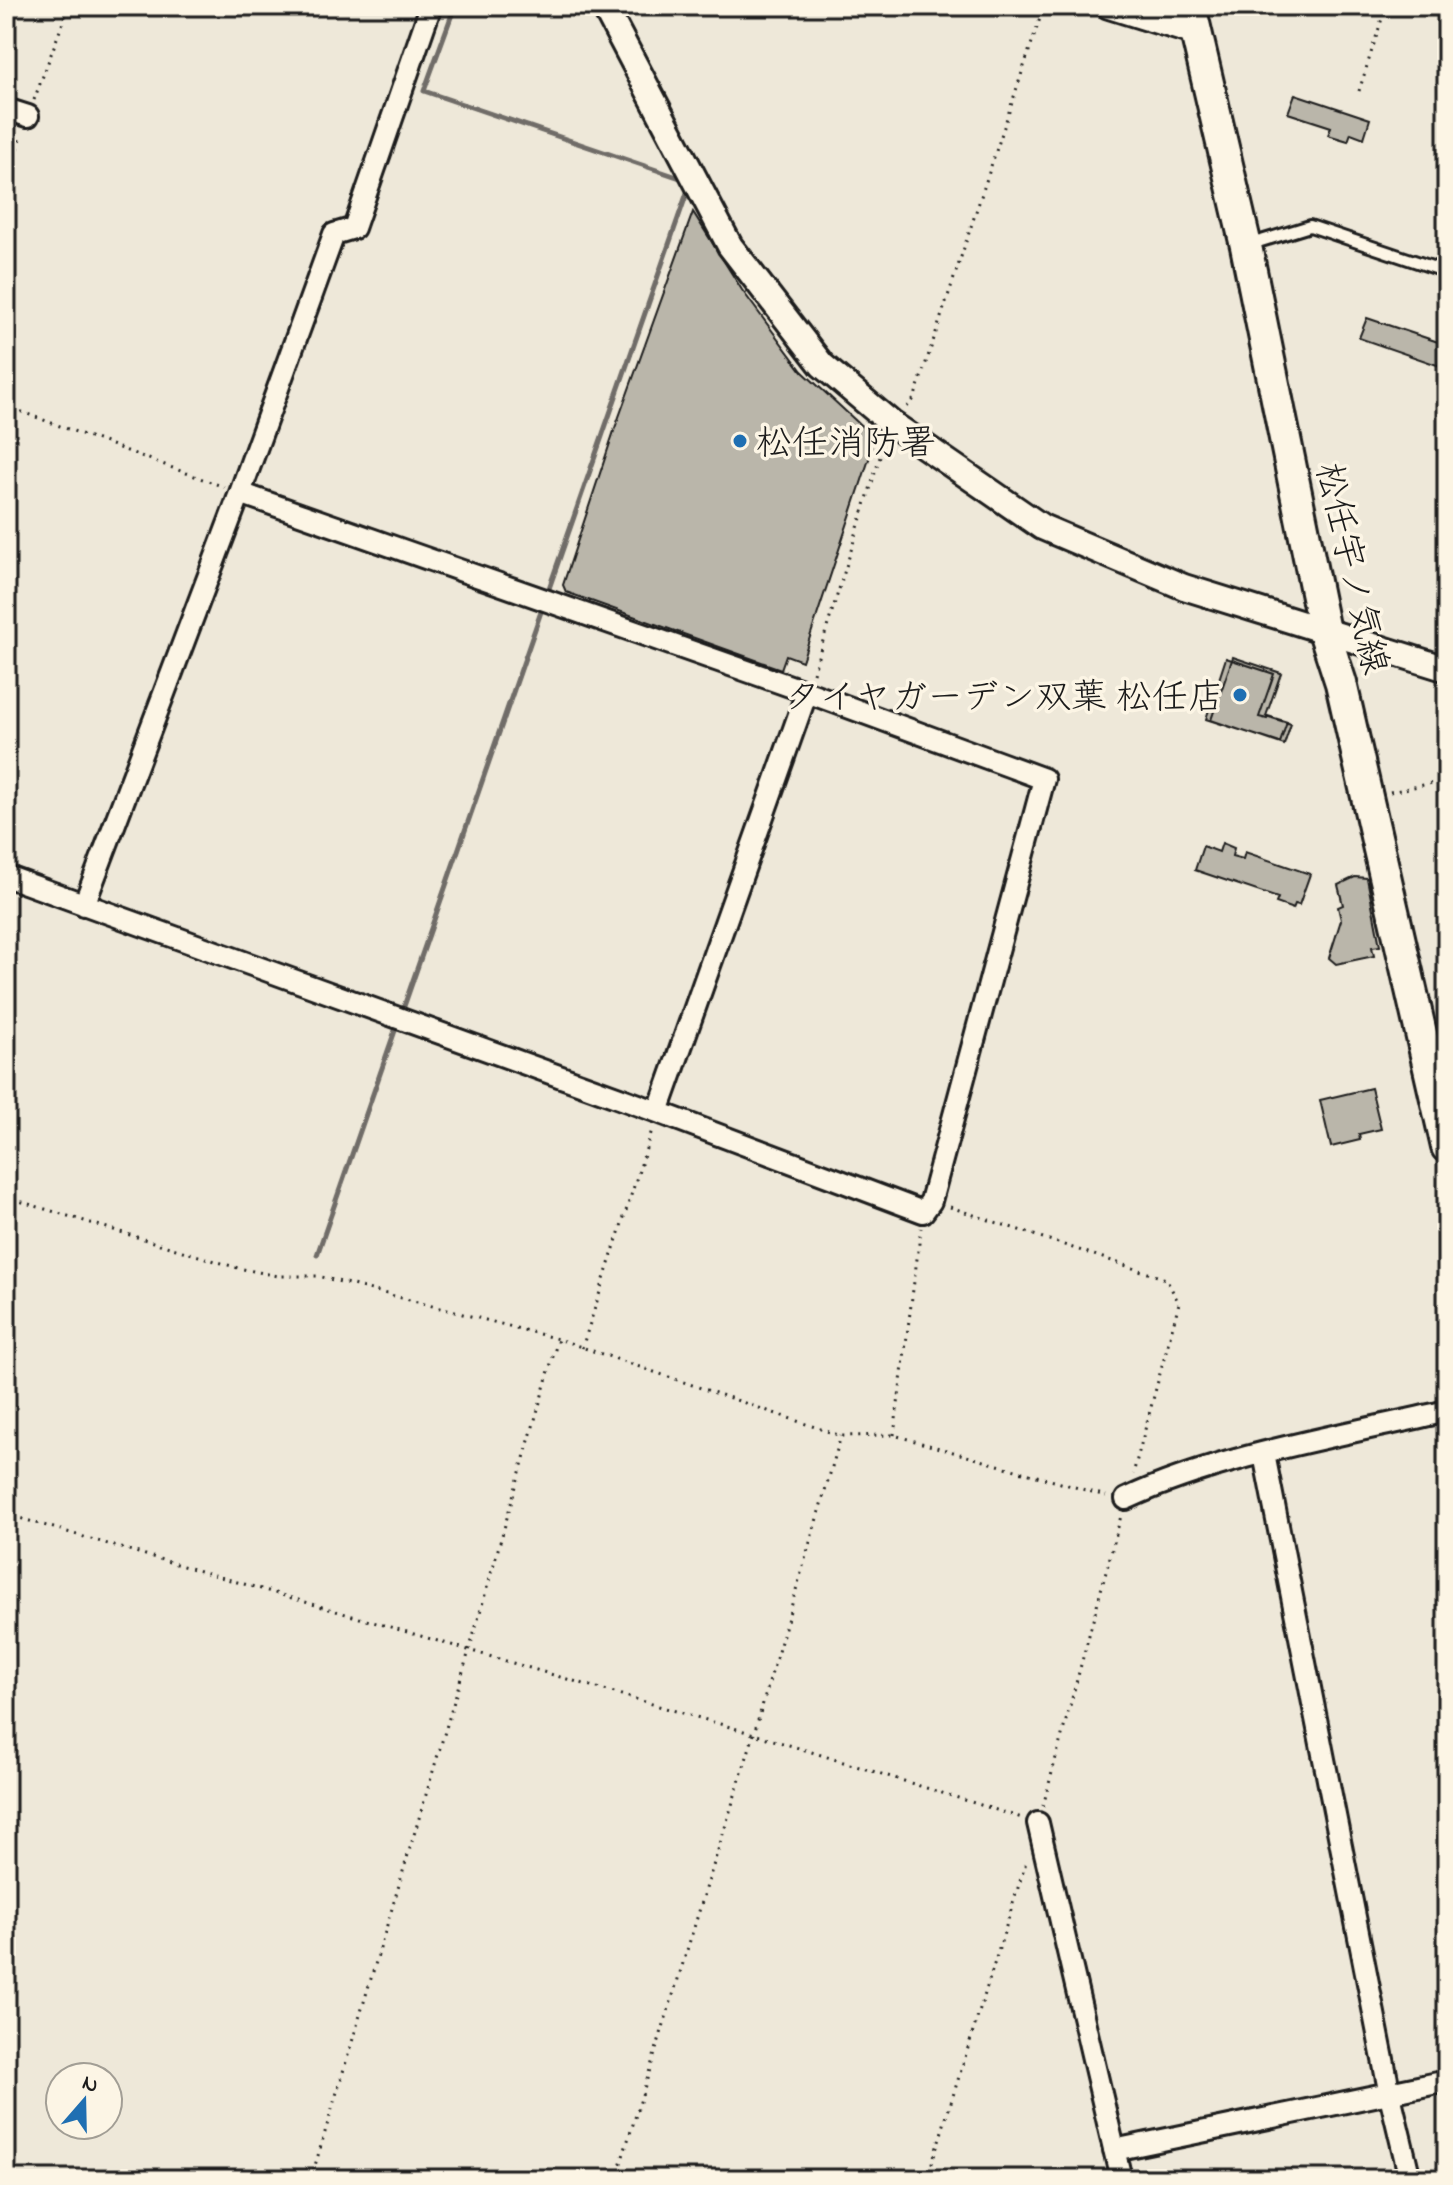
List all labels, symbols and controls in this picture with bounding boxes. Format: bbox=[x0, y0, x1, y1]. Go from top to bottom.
place label: 松任消防署 bbox=[756, 419, 936, 472]
marker: 松任消防署 bbox=[731, 432, 749, 450]
street label: 松任宇ノ気線 bbox=[1299, 458, 1400, 680]
place label: タイヤガーデン双葉 松任店 bbox=[784, 673, 1224, 726]
marker: タイヤガーデン双葉 松任店 bbox=[1231, 686, 1249, 704]
north arrow bbox=[44, 2061, 124, 2141]
text: N bbox=[77, 2067, 102, 2103]

